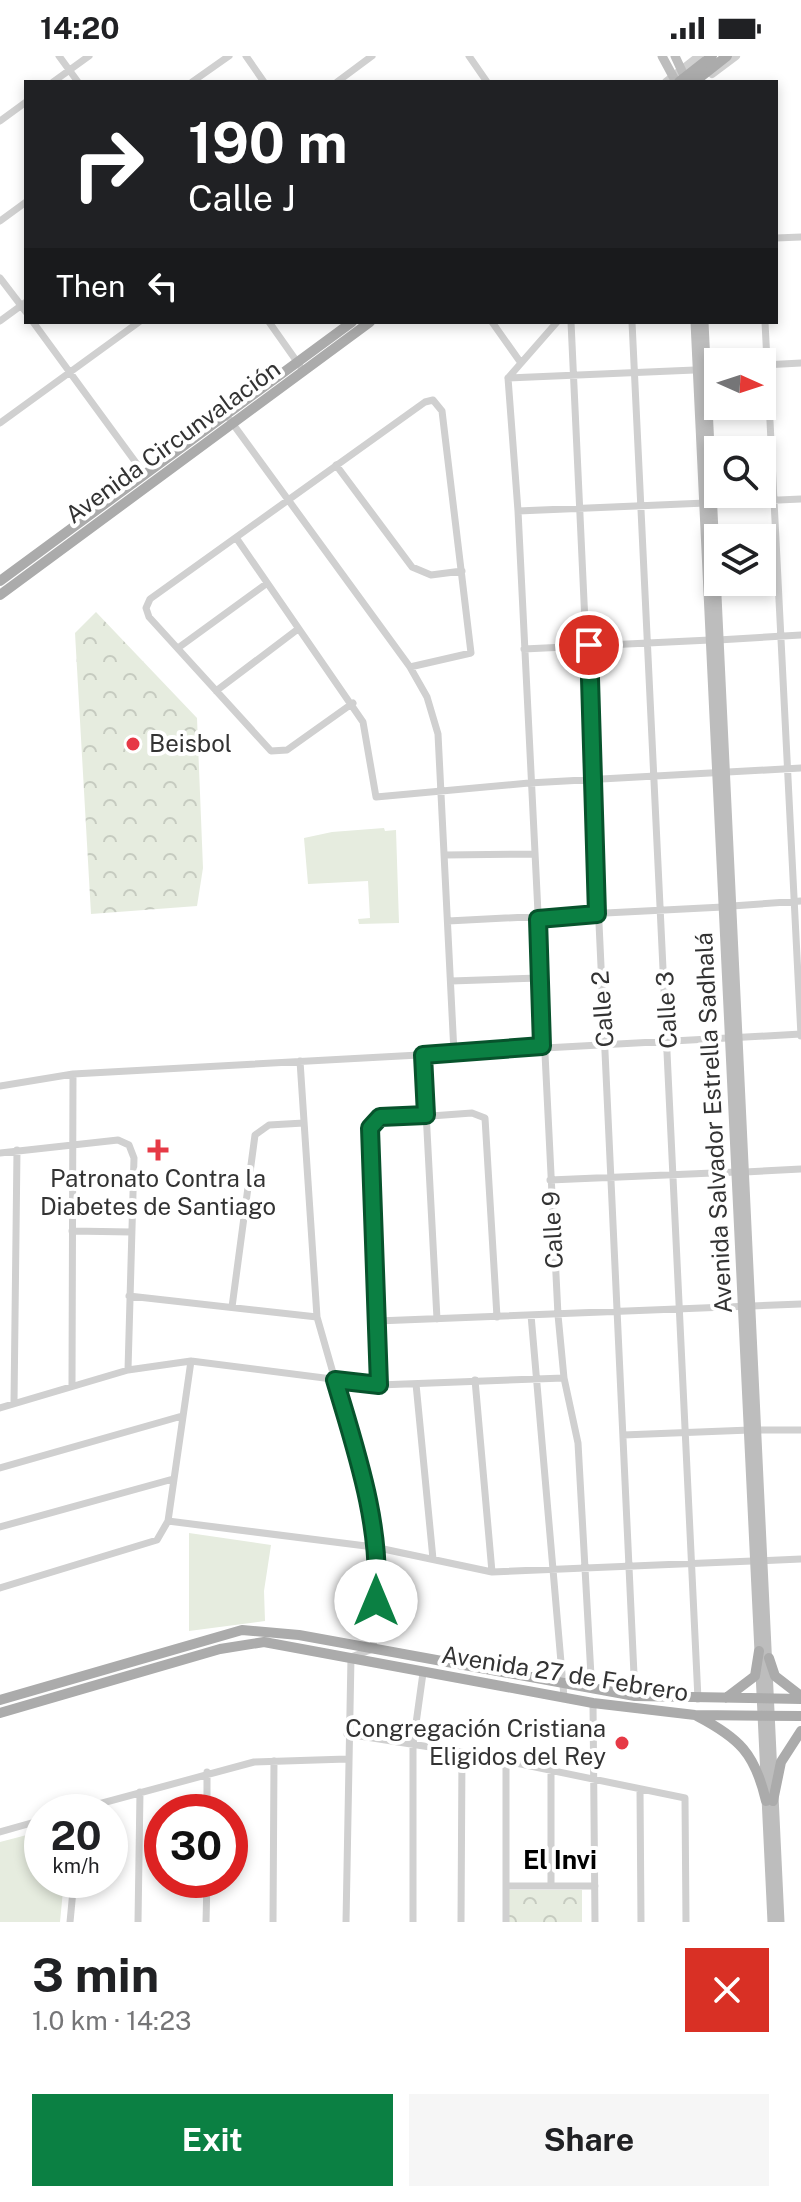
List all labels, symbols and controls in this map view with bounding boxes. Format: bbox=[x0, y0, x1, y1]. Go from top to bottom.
text: 14:20 bbox=[40, 10, 120, 46]
text: 190 m bbox=[188, 110, 348, 176]
icon: right bbox=[56, 112, 160, 216]
text: Calle J bbox=[188, 177, 296, 219]
icon: left bbox=[141, 264, 185, 308]
text: Then bbox=[56, 268, 125, 304]
north arrow bbox=[704, 348, 776, 420]
map controls bbox=[704, 348, 776, 596]
street label: Avenida Circunvalación bbox=[60, 354, 285, 528]
button: search bbox=[704, 436, 776, 508]
button: layers bbox=[704, 524, 776, 596]
pin bbox=[555, 611, 623, 679]
icon: arrive bbox=[567, 623, 611, 667]
place label: Beisbol bbox=[149, 729, 232, 757]
marker: Beisbol bbox=[124, 735, 142, 753]
street label: Avenida Salvador Estrella Sadhalá bbox=[689, 932, 737, 1314]
street label: Calle 2 bbox=[585, 970, 619, 1048]
street label: Calle 3 bbox=[650, 971, 682, 1050]
marker: Patronato Contra la Diabetes de Santiago bbox=[147, 1139, 169, 1161]
place label: Patronato Contra la Diabetes de Santiago bbox=[40, 1164, 276, 1220]
street label: Calle 9 bbox=[536, 1191, 568, 1269]
position arrow bbox=[334, 1559, 418, 1643]
street label: Avenida 27 de Febrero bbox=[440, 1640, 691, 1706]
place label: Congregación Cristiana Eligidos del Rey bbox=[345, 1714, 606, 1770]
marker: Congregación Cristiana Eligidos del Rey bbox=[613, 1734, 631, 1752]
speed limit sign: 30 bbox=[144, 1794, 248, 1898]
text: 20 bbox=[50, 1812, 102, 1859]
district label: El Invi bbox=[523, 1844, 597, 1875]
text: km/h bbox=[52, 1854, 100, 1878]
text: 3 min bbox=[32, 1946, 159, 2003]
button: close bbox=[685, 1948, 769, 2032]
text: 1.0 km · 14:23 bbox=[32, 2005, 191, 2036]
button: Exit bbox=[32, 2094, 393, 2186]
button: Share bbox=[409, 2094, 769, 2186]

